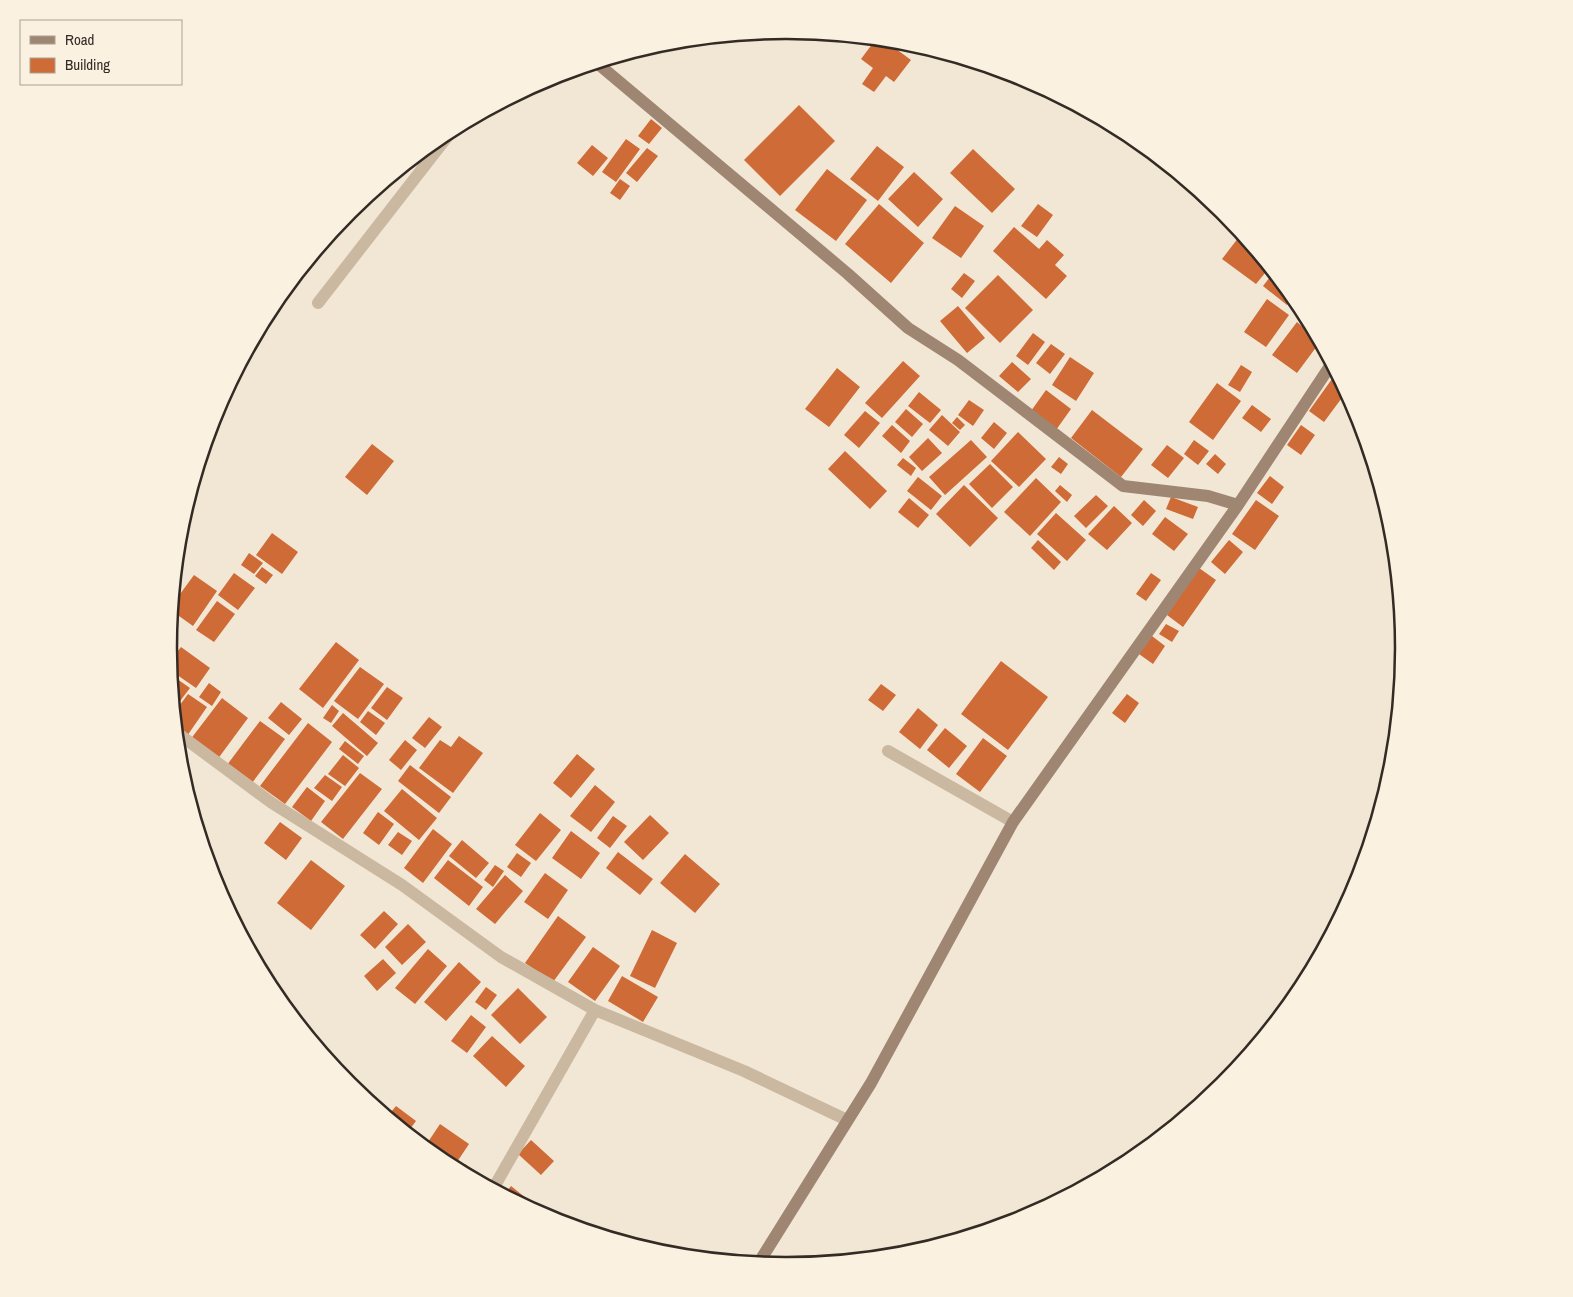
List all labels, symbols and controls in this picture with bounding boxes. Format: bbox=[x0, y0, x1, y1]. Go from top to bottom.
legend bbox=[20, 20, 182, 85]
text: Road bbox=[65, 29, 94, 50]
text: Building bbox=[65, 54, 110, 75]

